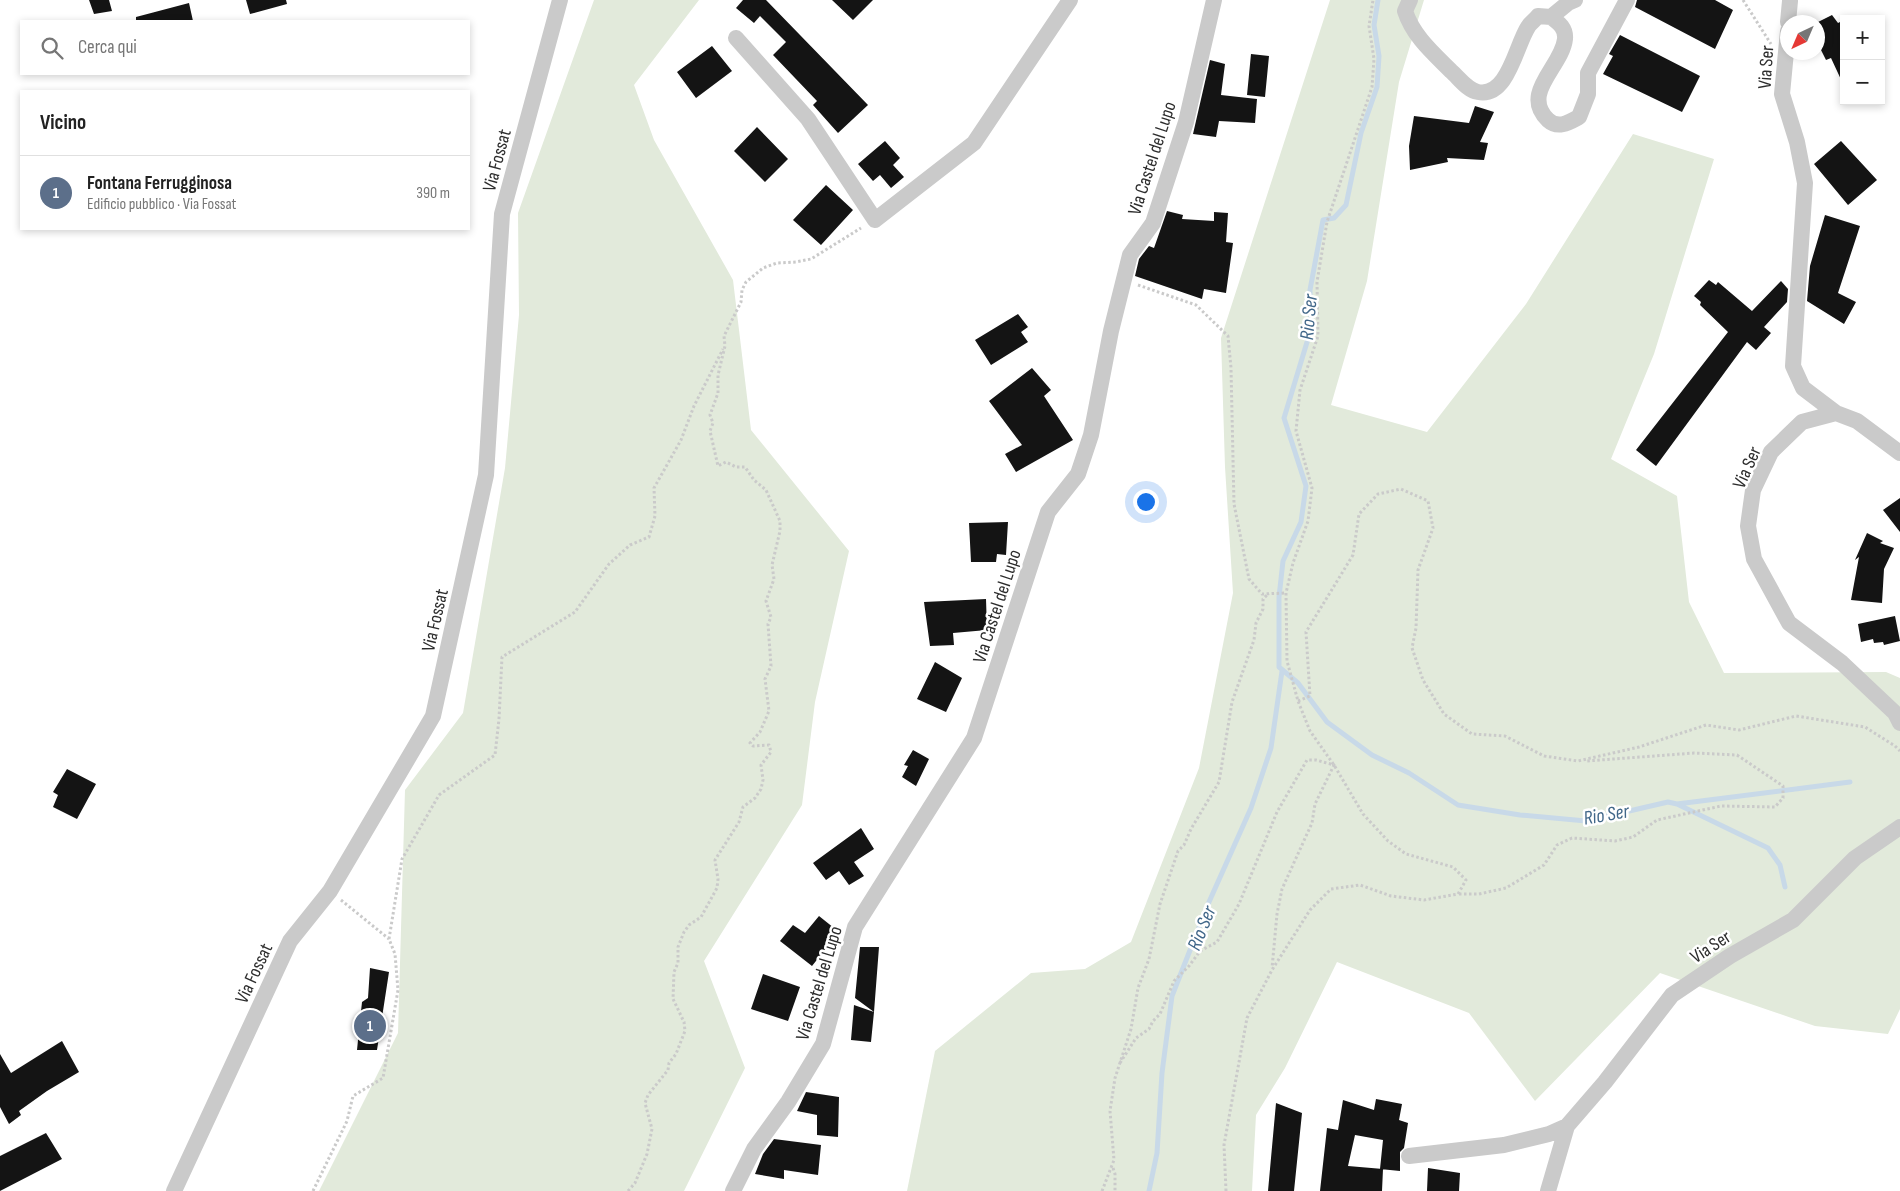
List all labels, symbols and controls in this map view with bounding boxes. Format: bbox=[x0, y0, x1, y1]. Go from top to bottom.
north arrow bbox=[1780, 15, 1825, 60]
map controls bbox=[1840, 15, 1885, 105]
button: + bbox=[1840, 15, 1885, 60]
search box bbox=[20, 20, 470, 75]
icon: search bbox=[38, 34, 66, 62]
text: Cerca qui bbox=[78, 36, 137, 59]
street label: Via Ser bbox=[1754, 44, 1780, 90]
button: − bbox=[1840, 60, 1885, 105]
street label: Via Castel del Lupo bbox=[1123, 99, 1182, 218]
text: Vicino bbox=[40, 110, 86, 135]
street label: Via Fossat bbox=[478, 126, 517, 194]
text: Fontana Ferrugginosa bbox=[87, 172, 232, 195]
text: 1 bbox=[53, 184, 59, 203]
text: 390 m bbox=[416, 184, 450, 203]
text: Edificio pubblico · Via Fossat bbox=[87, 195, 236, 214]
water label: Rio Ser bbox=[1295, 292, 1323, 341]
street label: Via Ser bbox=[1728, 443, 1767, 492]
your location bbox=[1133, 489, 1159, 515]
street label: Via Castel del Lupo bbox=[968, 547, 1027, 666]
street label: Via Fossat bbox=[417, 587, 454, 654]
water label: Rio Ser bbox=[1582, 799, 1632, 831]
water label: Rio Ser bbox=[1182, 901, 1222, 954]
street label: Via Castel del Lupo bbox=[791, 924, 848, 1043]
street label: Via Ser bbox=[1686, 925, 1736, 969]
street label: Via Fossat bbox=[230, 940, 278, 1007]
pin: 1 bbox=[354, 1007, 386, 1045]

